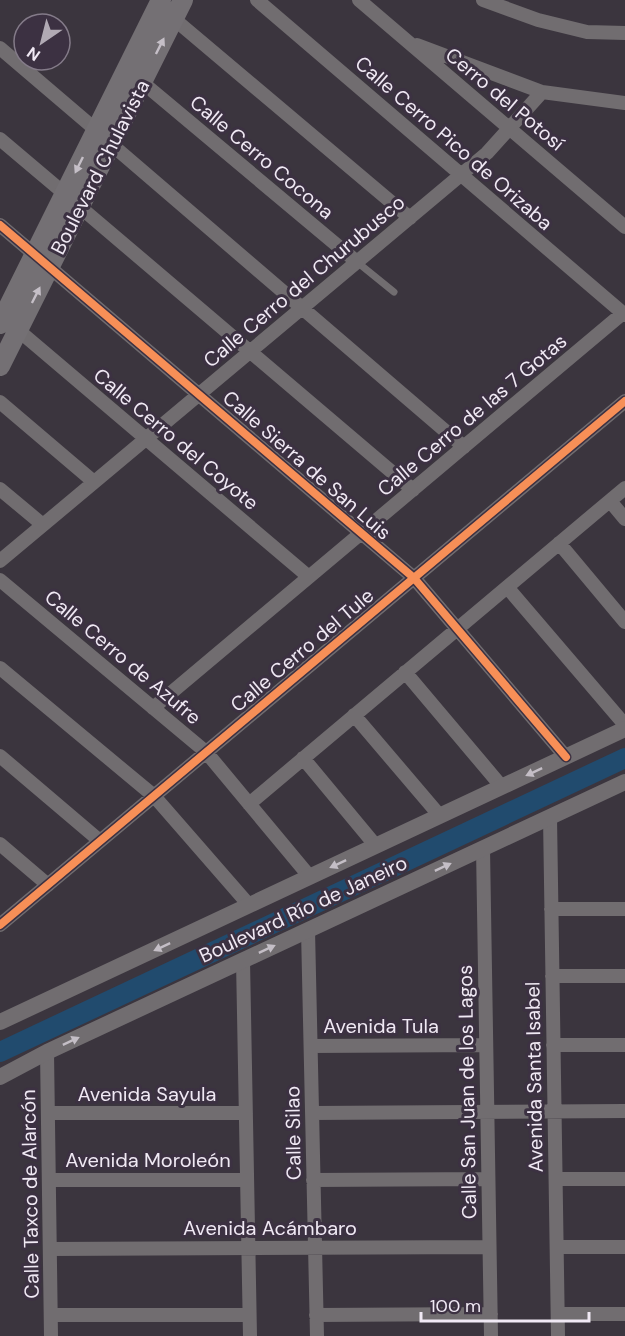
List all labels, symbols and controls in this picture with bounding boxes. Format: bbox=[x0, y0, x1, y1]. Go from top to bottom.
north arrow bbox=[12, 12, 72, 72]
one-way arrow bbox=[155, 37, 165, 54]
text: N bbox=[23, 42, 44, 66]
street label: Cerro del Potosí bbox=[440, 42, 570, 157]
street label: Calle Cerro Pico de Orizaba bbox=[350, 50, 558, 236]
street label: Boulevard Chulavista bbox=[45, 75, 155, 259]
street label: Calle Cerro Cocona bbox=[185, 89, 339, 225]
one-way arrow bbox=[74, 157, 84, 174]
street label: Calle Cerro del Churubusco bbox=[198, 189, 410, 373]
one-way arrow bbox=[31, 287, 40, 304]
street label: Calle Cerro de las 7 Gotas bbox=[372, 328, 572, 502]
street label: Calle Cerro del Coyote bbox=[88, 362, 264, 516]
street label: Calle Sierra de San Luis bbox=[217, 385, 397, 545]
street label: Calle Cerro del Tule bbox=[225, 582, 379, 718]
street label: Calle Cerro de Azufre bbox=[39, 584, 207, 730]
one-way arrow bbox=[525, 768, 543, 778]
street label: Boulevard Río de Janeiro bbox=[195, 849, 411, 969]
one-way arrow bbox=[330, 859, 347, 868]
one-way arrow bbox=[435, 862, 452, 871]
one-way arrow bbox=[153, 942, 170, 951]
one-way arrow bbox=[258, 945, 275, 954]
street label: Calle San Juan de los Lagos bbox=[452, 965, 482, 1219]
street label: Avenida Santa Isabel bbox=[519, 981, 549, 1173]
street label: Avenida Tula bbox=[323, 1013, 439, 1039]
one-way arrow bbox=[62, 1036, 79, 1045]
street label: Avenida Sayula bbox=[78, 1081, 216, 1107]
street label: Calle Silao bbox=[279, 1086, 307, 1180]
street label: Calle Taxco de Alarcón bbox=[15, 1089, 45, 1299]
street label: Avenida Moroleón bbox=[65, 1147, 231, 1173]
street label: Avenida Acámbaro bbox=[183, 1215, 357, 1241]
scale bar bbox=[421, 1285, 589, 1323]
text: 100 m bbox=[430, 1294, 481, 1318]

